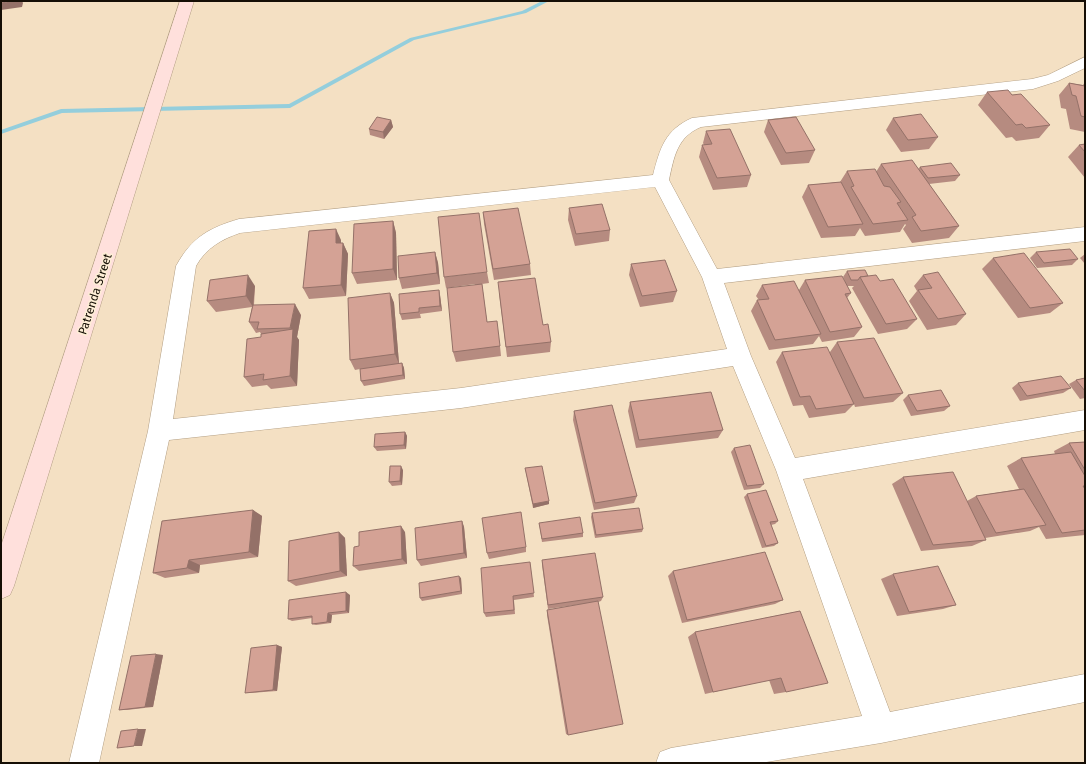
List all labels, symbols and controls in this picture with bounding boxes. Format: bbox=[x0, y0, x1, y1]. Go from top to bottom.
street label: Patrenda Street bbox=[75, 251, 115, 336]

